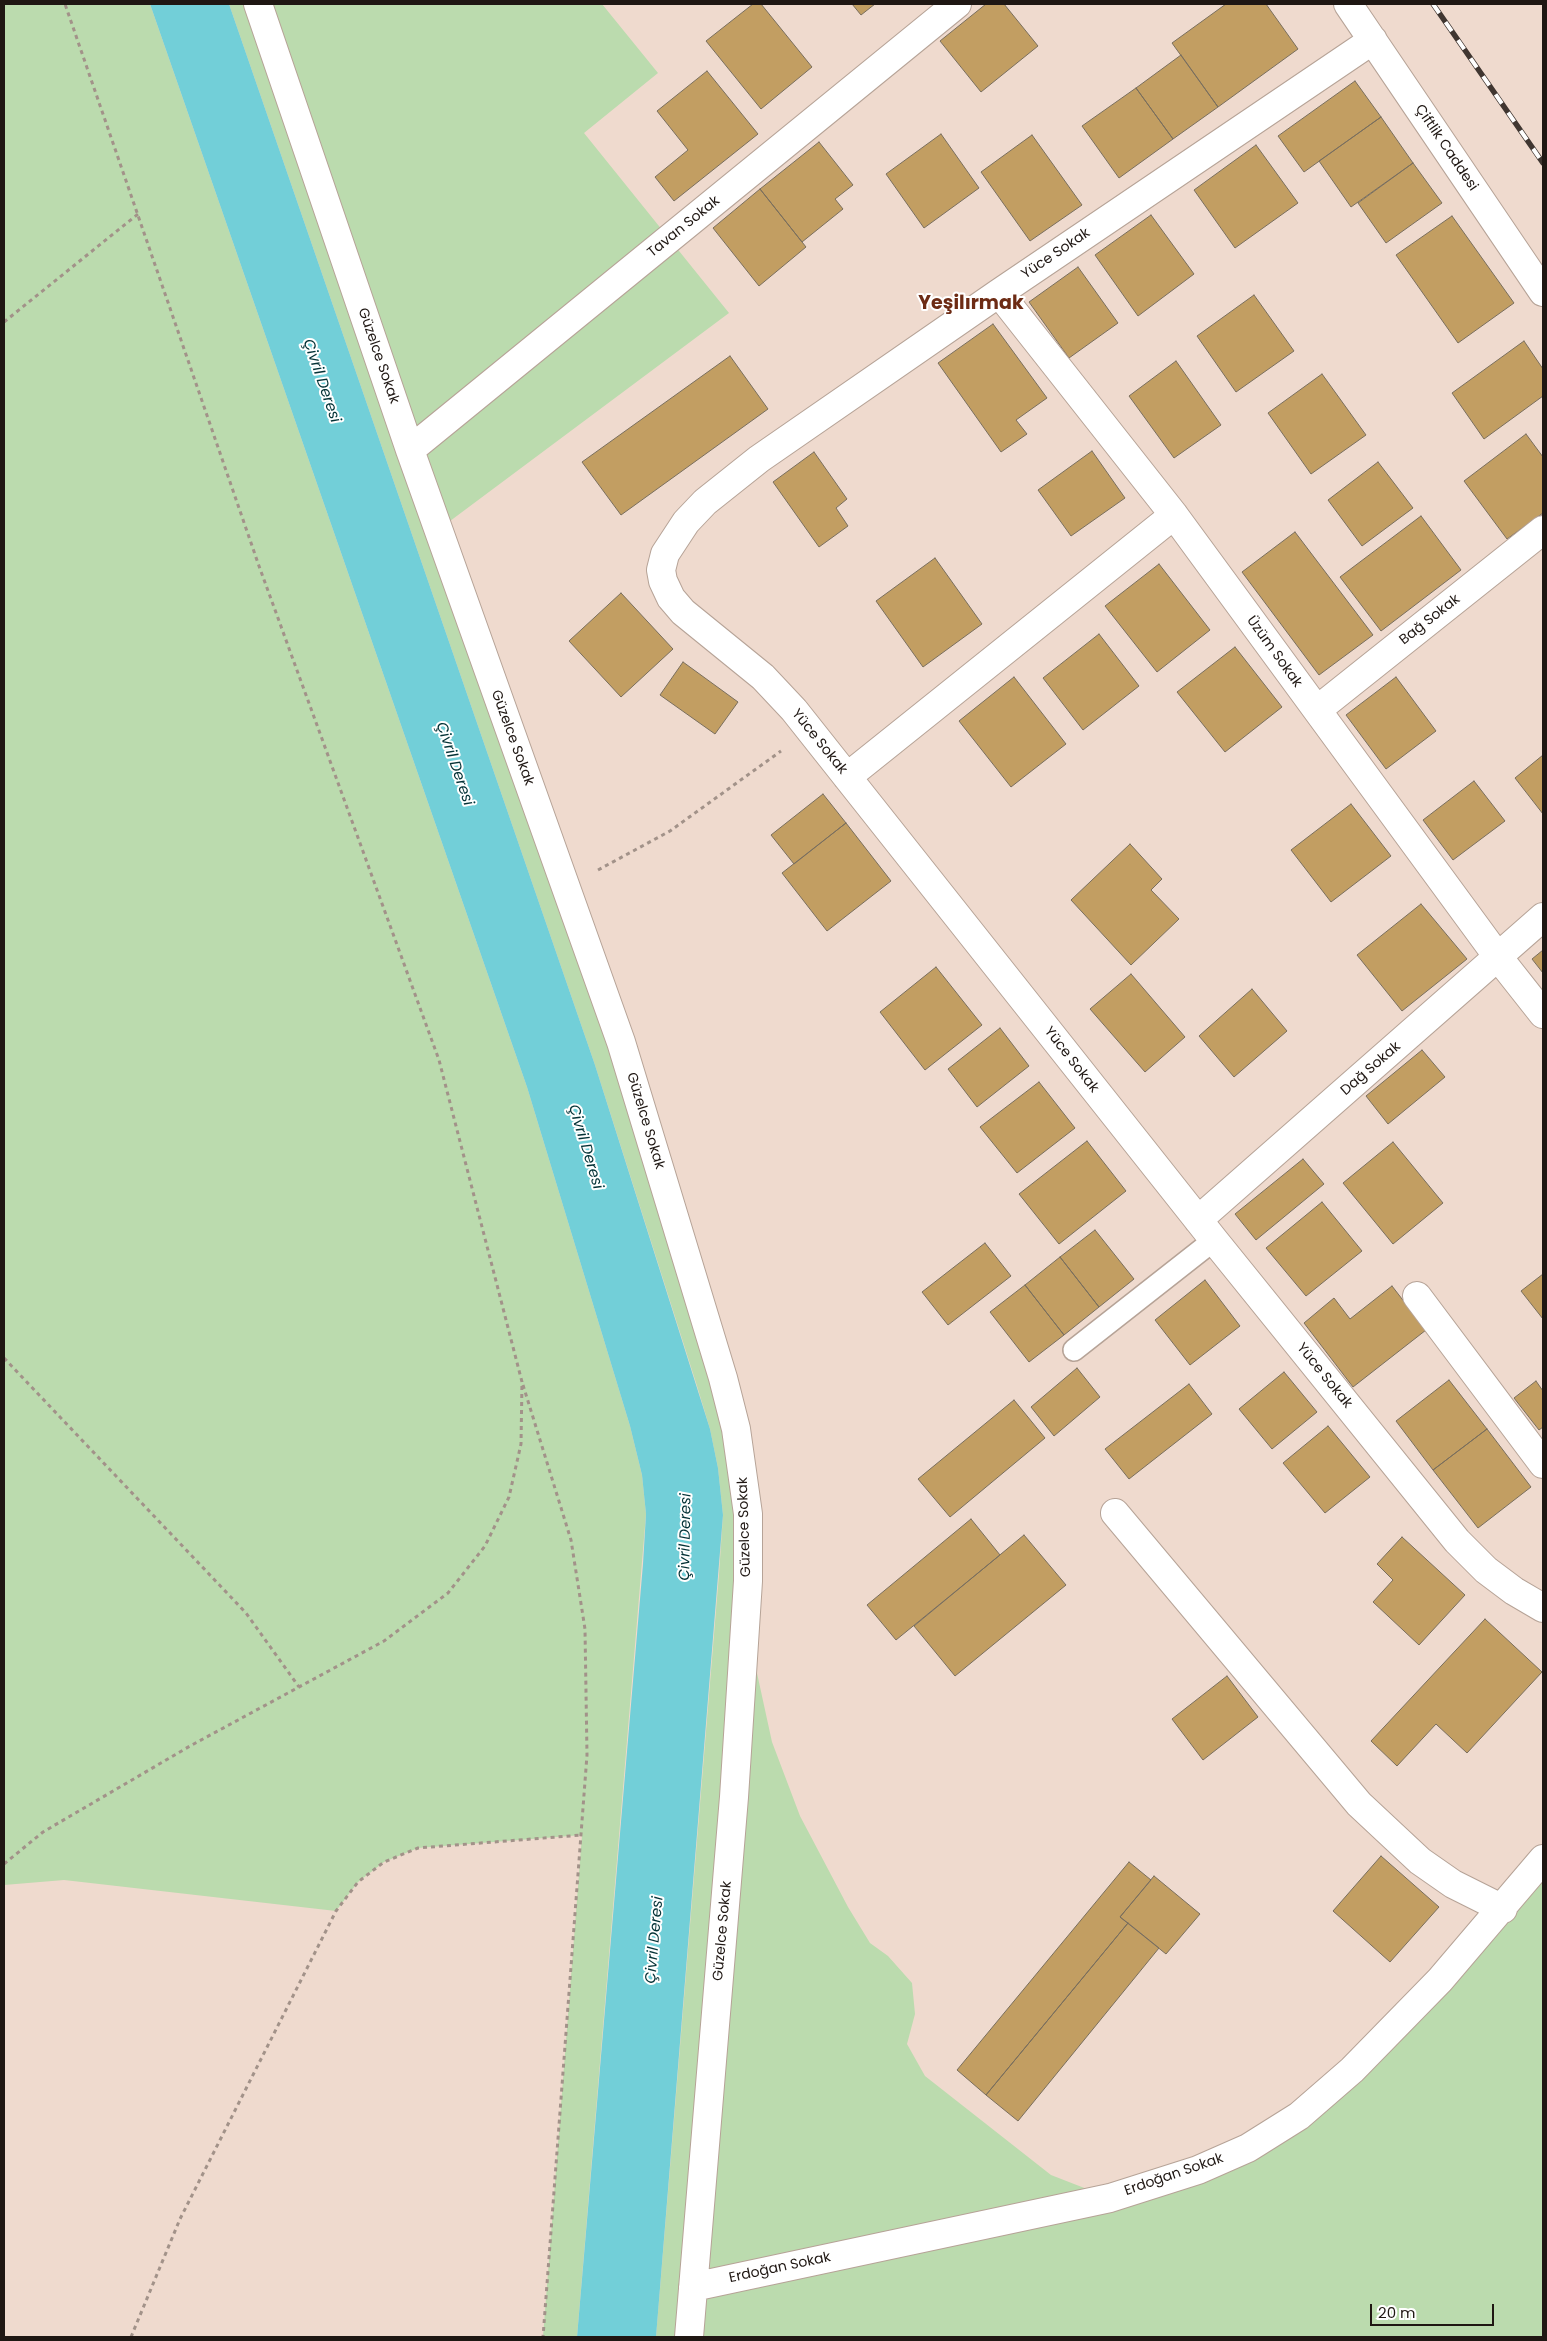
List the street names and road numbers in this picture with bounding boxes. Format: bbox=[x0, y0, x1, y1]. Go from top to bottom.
street label: Çiftlik Caddesi bbox=[1411, 102, 1481, 194]
street label: Tavan Sokak bbox=[644, 193, 724, 261]
street label: Yüce Sokak bbox=[1019, 225, 1093, 283]
street label: Güzelce Sokak bbox=[354, 306, 402, 406]
street label: Bağ Sokak bbox=[1396, 591, 1464, 649]
street label: Üzüm Sokak bbox=[1243, 613, 1305, 691]
street label: Güzelce Sokak bbox=[487, 688, 537, 788]
street label: Yüce Sokak bbox=[788, 706, 850, 778]
street label: Yüce Sokak bbox=[1040, 1024, 1102, 1096]
street label: Dağ Sokak bbox=[1338, 1039, 1404, 1099]
street label: Güzelce Sokak bbox=[622, 1071, 668, 1171]
street label: Yüce Sokak bbox=[1293, 1340, 1355, 1412]
street label: Güzelce Sokak bbox=[735, 1477, 755, 1577]
street label: Güzelce Sokak bbox=[710, 1880, 736, 1982]
street label: Erdoğan Sokak bbox=[1122, 2150, 1226, 2200]
street label: Erdoğan Sokak bbox=[728, 2249, 832, 2287]

